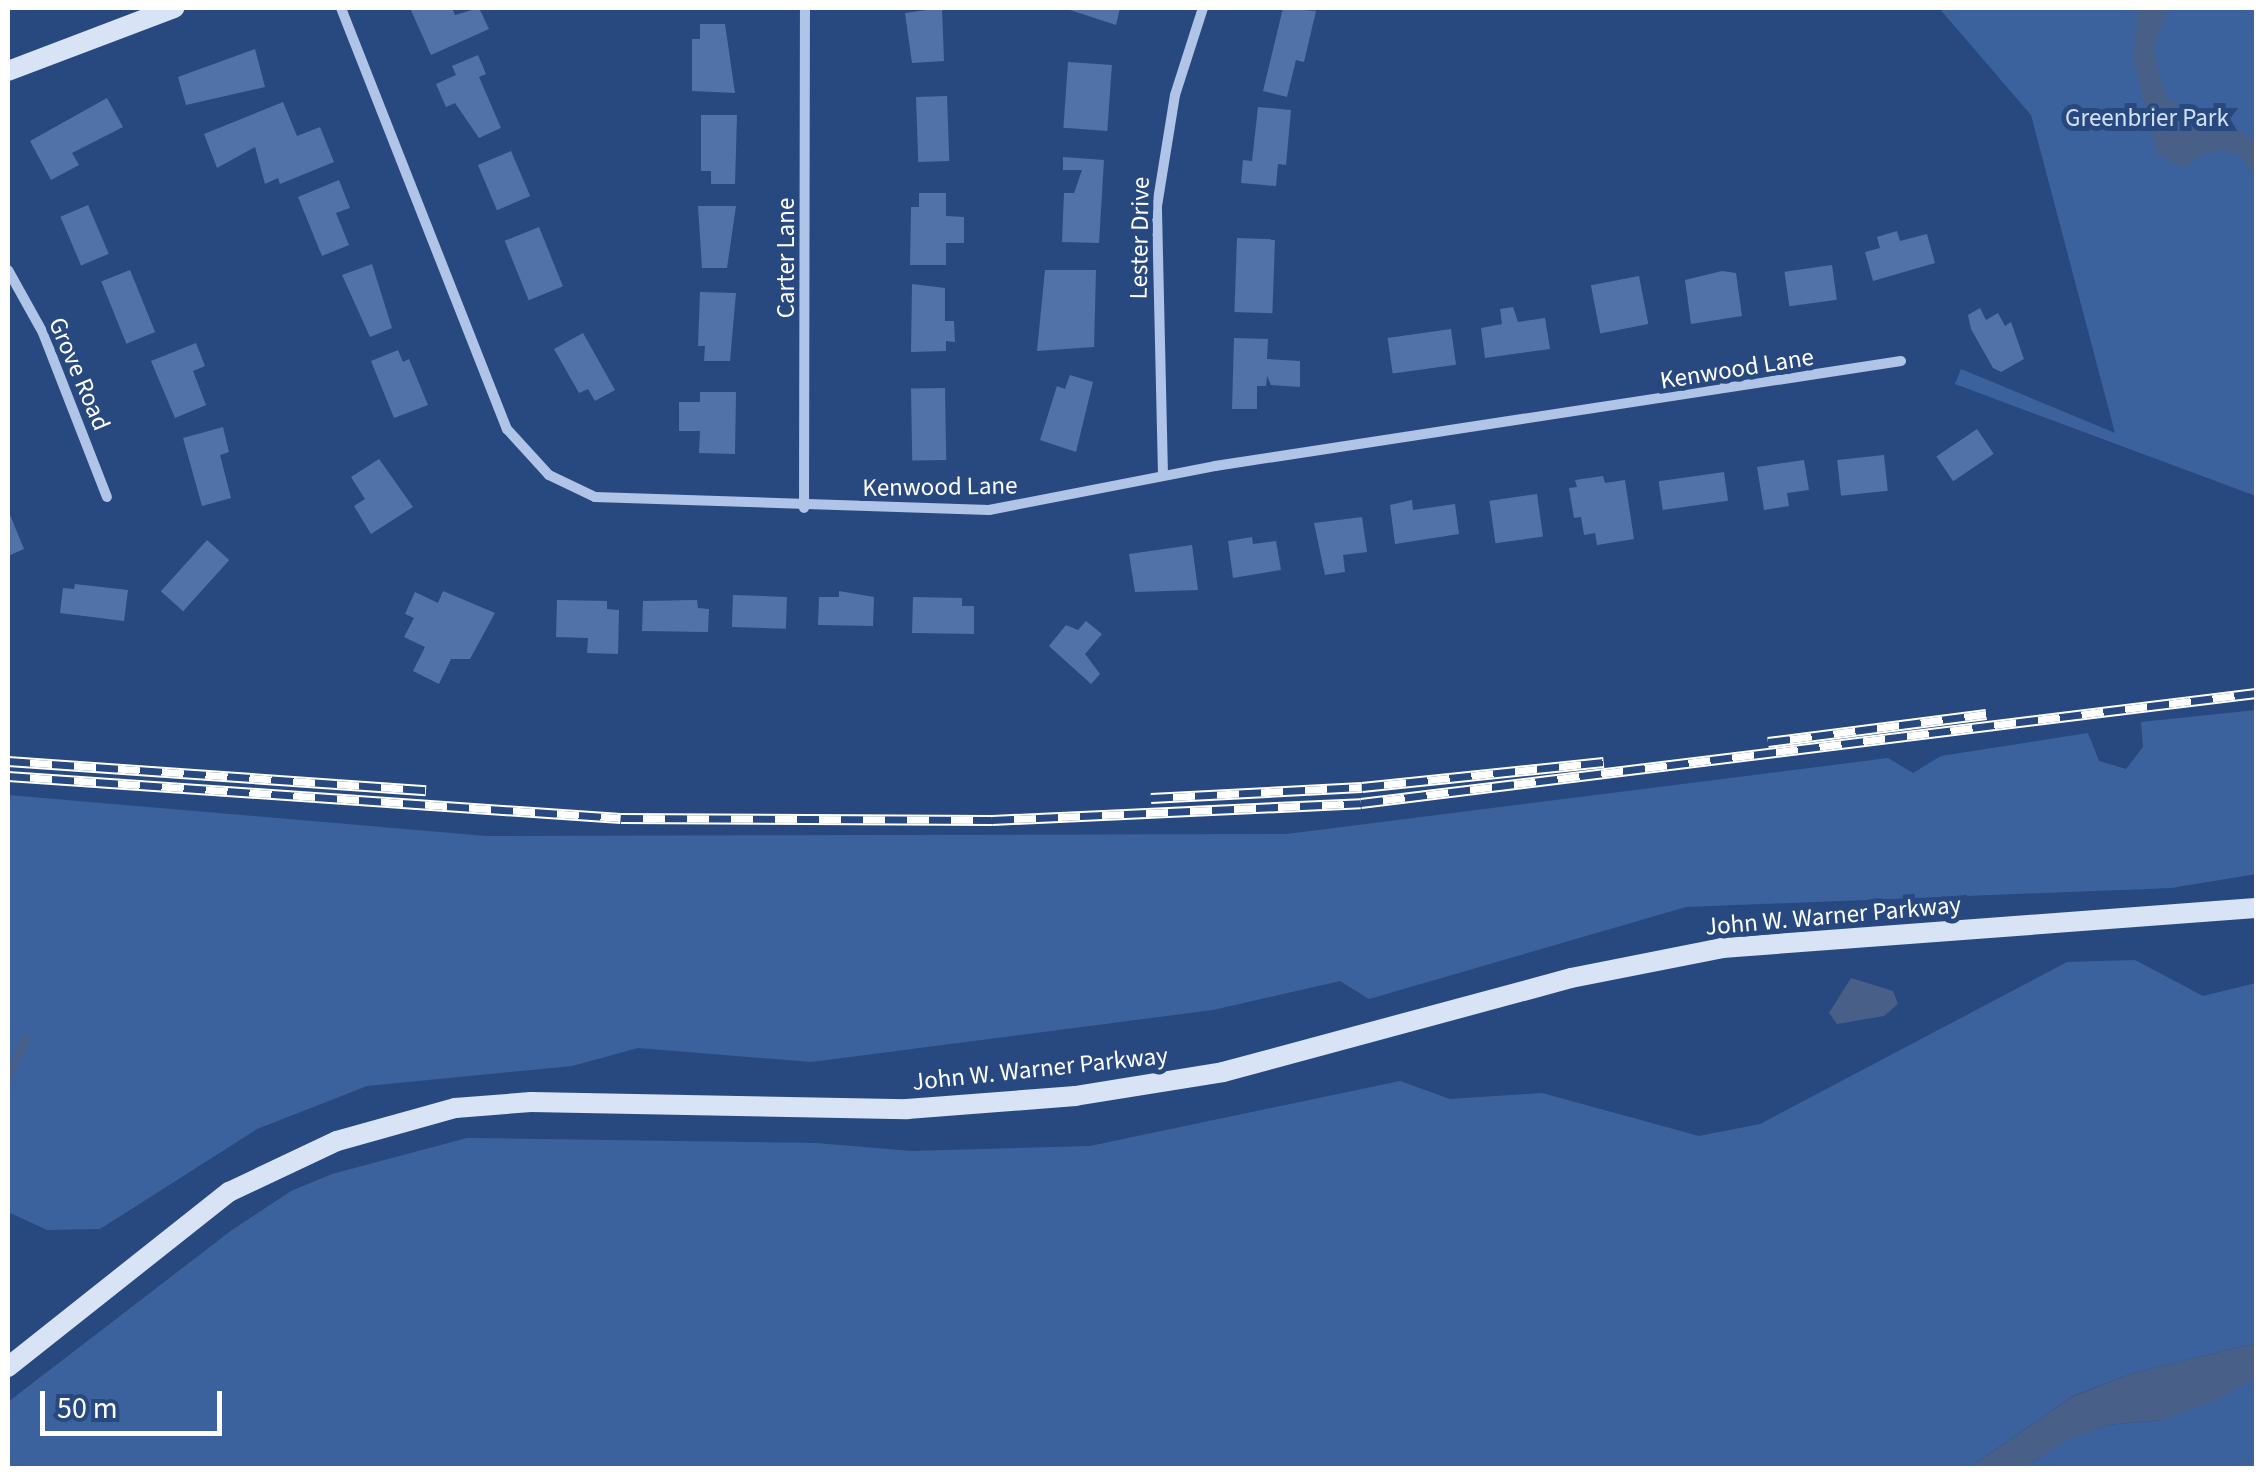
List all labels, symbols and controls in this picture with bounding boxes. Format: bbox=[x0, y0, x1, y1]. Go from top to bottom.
park label: Greenbrier Park bbox=[2065, 103, 2229, 133]
street label: Lester Drive bbox=[1124, 176, 1156, 300]
street label: Carter Lane bbox=[771, 198, 801, 318]
street label: Grove Road bbox=[42, 313, 116, 435]
street label: Kenwood Lane bbox=[1658, 342, 1816, 396]
street label: Kenwood Lane bbox=[862, 471, 1018, 503]
street label: John W. Warner Parkway bbox=[1704, 890, 1962, 942]
street label: John W. Warner Parkway bbox=[911, 1041, 1169, 1097]
scale bar bbox=[45, 1371, 228, 1433]
text: 50 m bbox=[57, 1387, 118, 1430]

